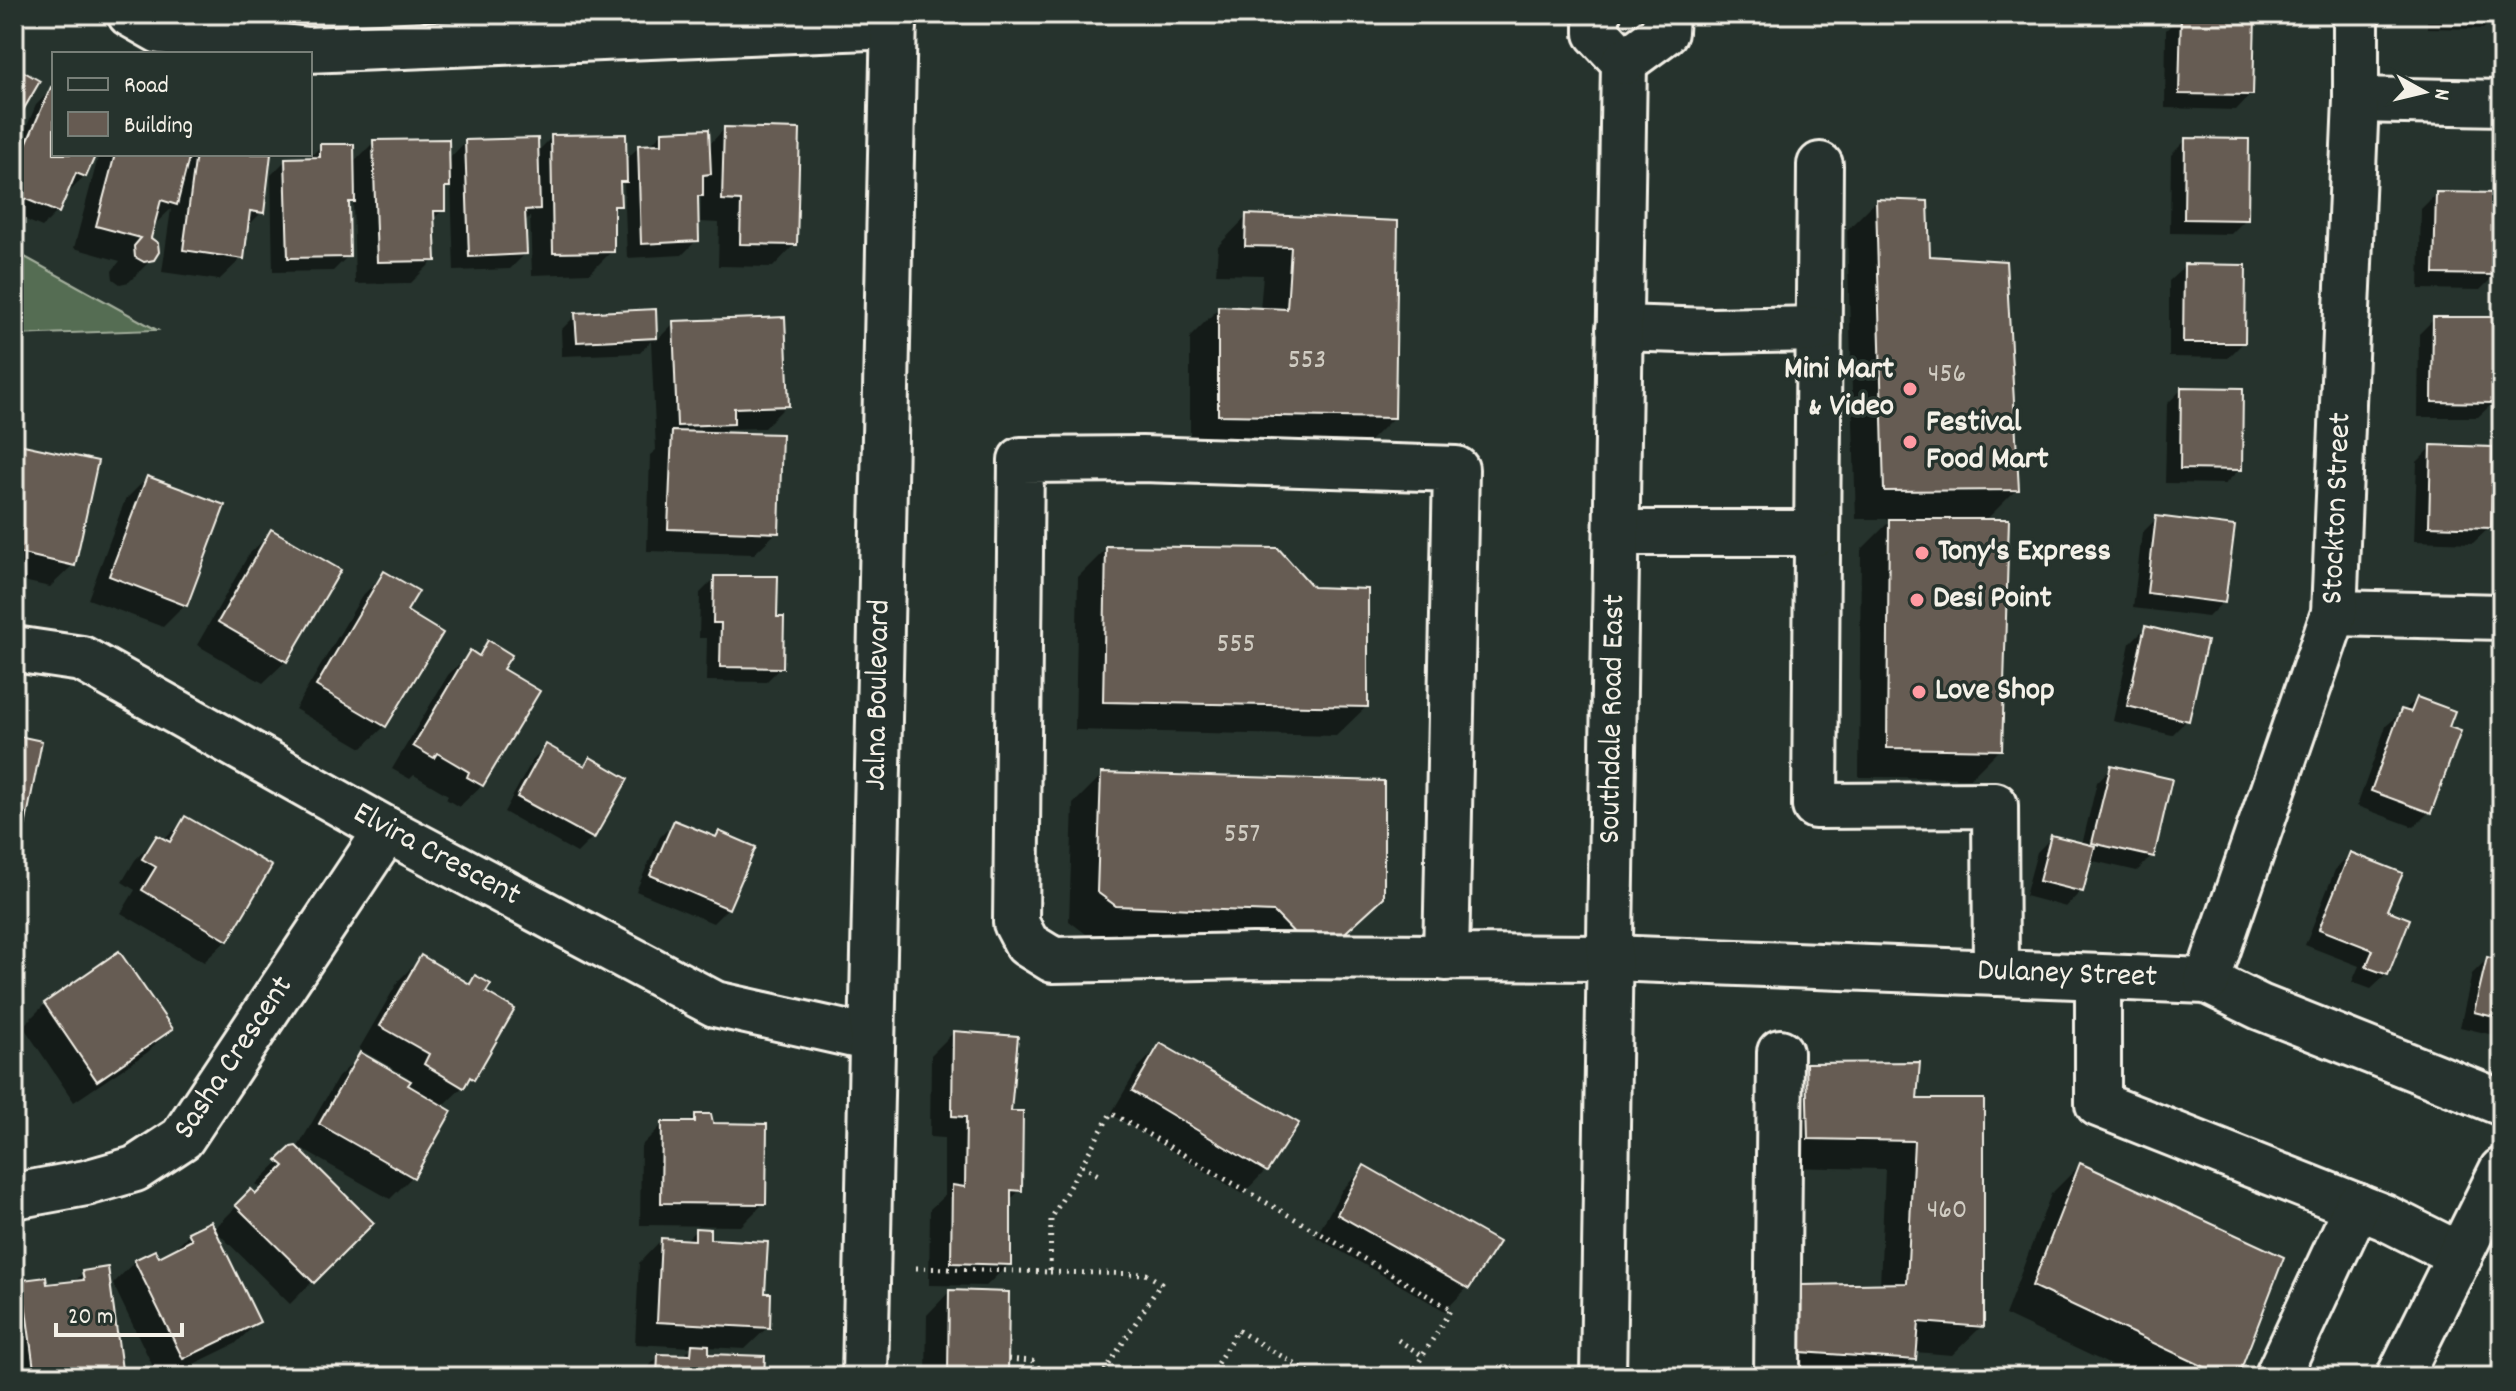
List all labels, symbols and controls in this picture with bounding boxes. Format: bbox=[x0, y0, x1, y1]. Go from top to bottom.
legend bbox=[52, 52, 312, 156]
north arrow bbox=[2384, 52, 2464, 132]
text: Road bbox=[124, 70, 169, 104]
text: N bbox=[2424, 87, 2456, 102]
text: Building bbox=[124, 110, 193, 144]
house number: 553 bbox=[1288, 342, 1326, 382]
place label: Mini Mart & Video bbox=[1784, 348, 1894, 431]
house number: 456 bbox=[1928, 356, 1966, 396]
marker: Mini Mart & Video bbox=[1901, 380, 1919, 398]
place label: Festival Food Mart bbox=[1926, 401, 2049, 484]
street label: Stockton Street bbox=[2311, 411, 2366, 605]
marker: Festival Food Mart bbox=[1901, 433, 1919, 451]
place label: Tony's Express bbox=[1938, 530, 2111, 576]
marker: Tony's Express bbox=[1913, 544, 1931, 562]
place label: Desi Point bbox=[1933, 577, 2052, 623]
marker: Desi Point bbox=[1908, 591, 1926, 609]
street label: Southdale Road East bbox=[1589, 594, 1639, 844]
street label: Jalna Boulevard bbox=[854, 599, 905, 791]
house number: 555 bbox=[1217, 626, 1255, 666]
place label: Love Shop bbox=[1935, 669, 2055, 715]
marker: Love Shop bbox=[1910, 683, 1928, 701]
street label: Elvira Crescent bbox=[344, 792, 529, 920]
house number: 557 bbox=[1224, 816, 1260, 856]
street label: Dulaney Street bbox=[1976, 949, 2158, 1002]
street label: Sasha Crescent bbox=[164, 967, 306, 1150]
house number: 460 bbox=[1927, 1192, 1967, 1232]
scale bar bbox=[56, 1287, 182, 1337]
text: 20 m bbox=[68, 1301, 114, 1335]

